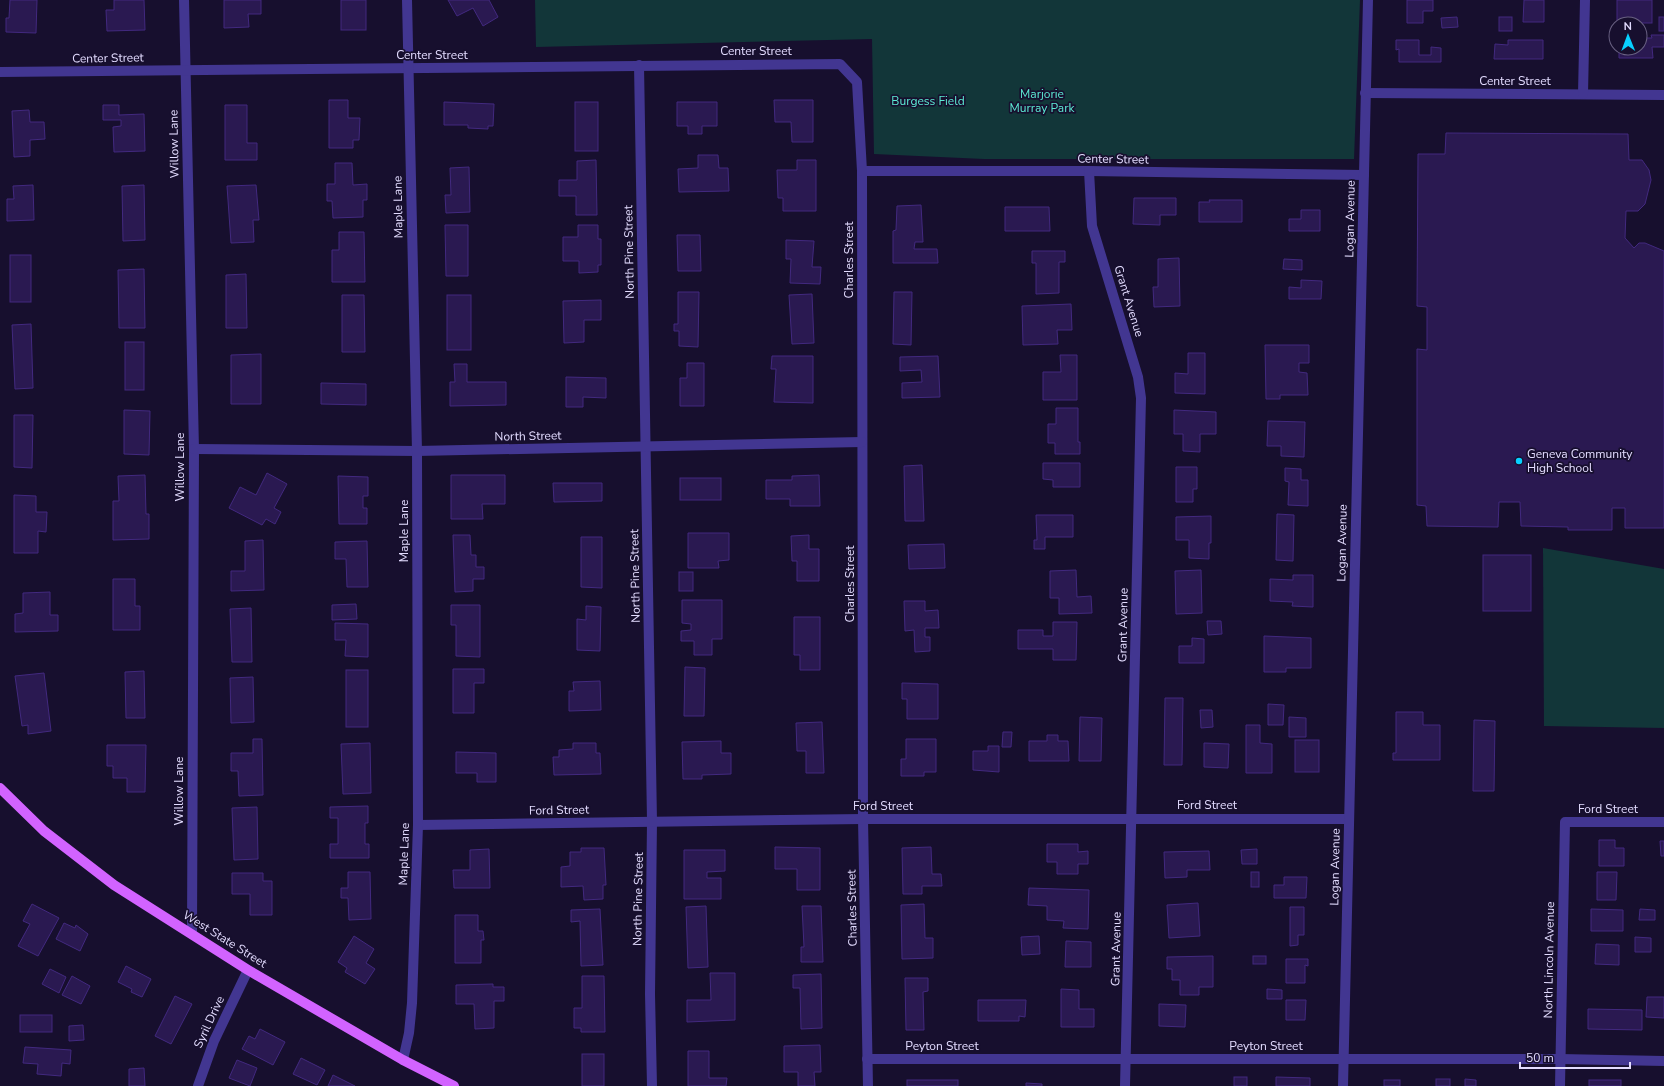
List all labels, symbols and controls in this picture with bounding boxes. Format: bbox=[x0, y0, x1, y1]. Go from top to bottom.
north arrow bbox=[1608, 16, 1648, 56]
text: N bbox=[1624, 19, 1632, 34]
street label: Center Street bbox=[720, 43, 793, 59]
street label: Center Street bbox=[396, 47, 469, 63]
street label: Center Street bbox=[72, 49, 145, 67]
street label: Center Street bbox=[1479, 73, 1552, 89]
park label: Marjorie Murray Park bbox=[1009, 86, 1076, 116]
park label: Burgess Field bbox=[891, 93, 965, 109]
street label: Willow Lane bbox=[165, 109, 183, 179]
street label: Center Street bbox=[1077, 150, 1150, 168]
street label: Maple Lane bbox=[389, 176, 407, 238]
street label: Logan Avenue bbox=[1341, 180, 1359, 258]
street label: North Pine Street bbox=[620, 204, 638, 299]
street label: Charles Street bbox=[841, 221, 857, 299]
street label: Grant Avenue bbox=[1110, 263, 1148, 339]
street label: North Street bbox=[494, 427, 562, 445]
street label: Willow Lane bbox=[172, 433, 188, 501]
place label: Geneva Community High School bbox=[1527, 446, 1633, 476]
marker: Geneva Community High School bbox=[1514, 456, 1524, 466]
street label: Maple Lane bbox=[396, 500, 412, 562]
street label: Logan Avenue bbox=[1333, 504, 1351, 582]
street label: North Pine Street bbox=[626, 528, 644, 623]
street label: Charles Street bbox=[842, 545, 858, 623]
street label: Grant Avenue bbox=[1114, 588, 1132, 662]
street label: Willow Lane bbox=[171, 757, 187, 825]
street label: Ford Street bbox=[1177, 797, 1238, 813]
street label: Ford Street bbox=[853, 798, 914, 814]
street label: Ford Street bbox=[529, 801, 590, 819]
street label: Ford Street bbox=[1578, 801, 1639, 817]
street label: Maple Lane bbox=[395, 822, 413, 886]
street label: Logan Avenue bbox=[1326, 828, 1344, 906]
street label: North Pine Street bbox=[629, 851, 647, 946]
street label: Charles Street bbox=[843, 869, 861, 947]
street label: North Lincoln Avenue bbox=[1540, 901, 1558, 1019]
street label: West State Street bbox=[180, 907, 271, 972]
street label: Grant Avenue bbox=[1107, 912, 1125, 986]
street label: Syril Drive bbox=[190, 993, 228, 1051]
street label: Peyton Street bbox=[905, 1038, 979, 1054]
street label: Peyton Street bbox=[1229, 1038, 1303, 1054]
scale bar bbox=[1520, 1044, 1630, 1070]
text: 50 m bbox=[1526, 1050, 1554, 1066]

